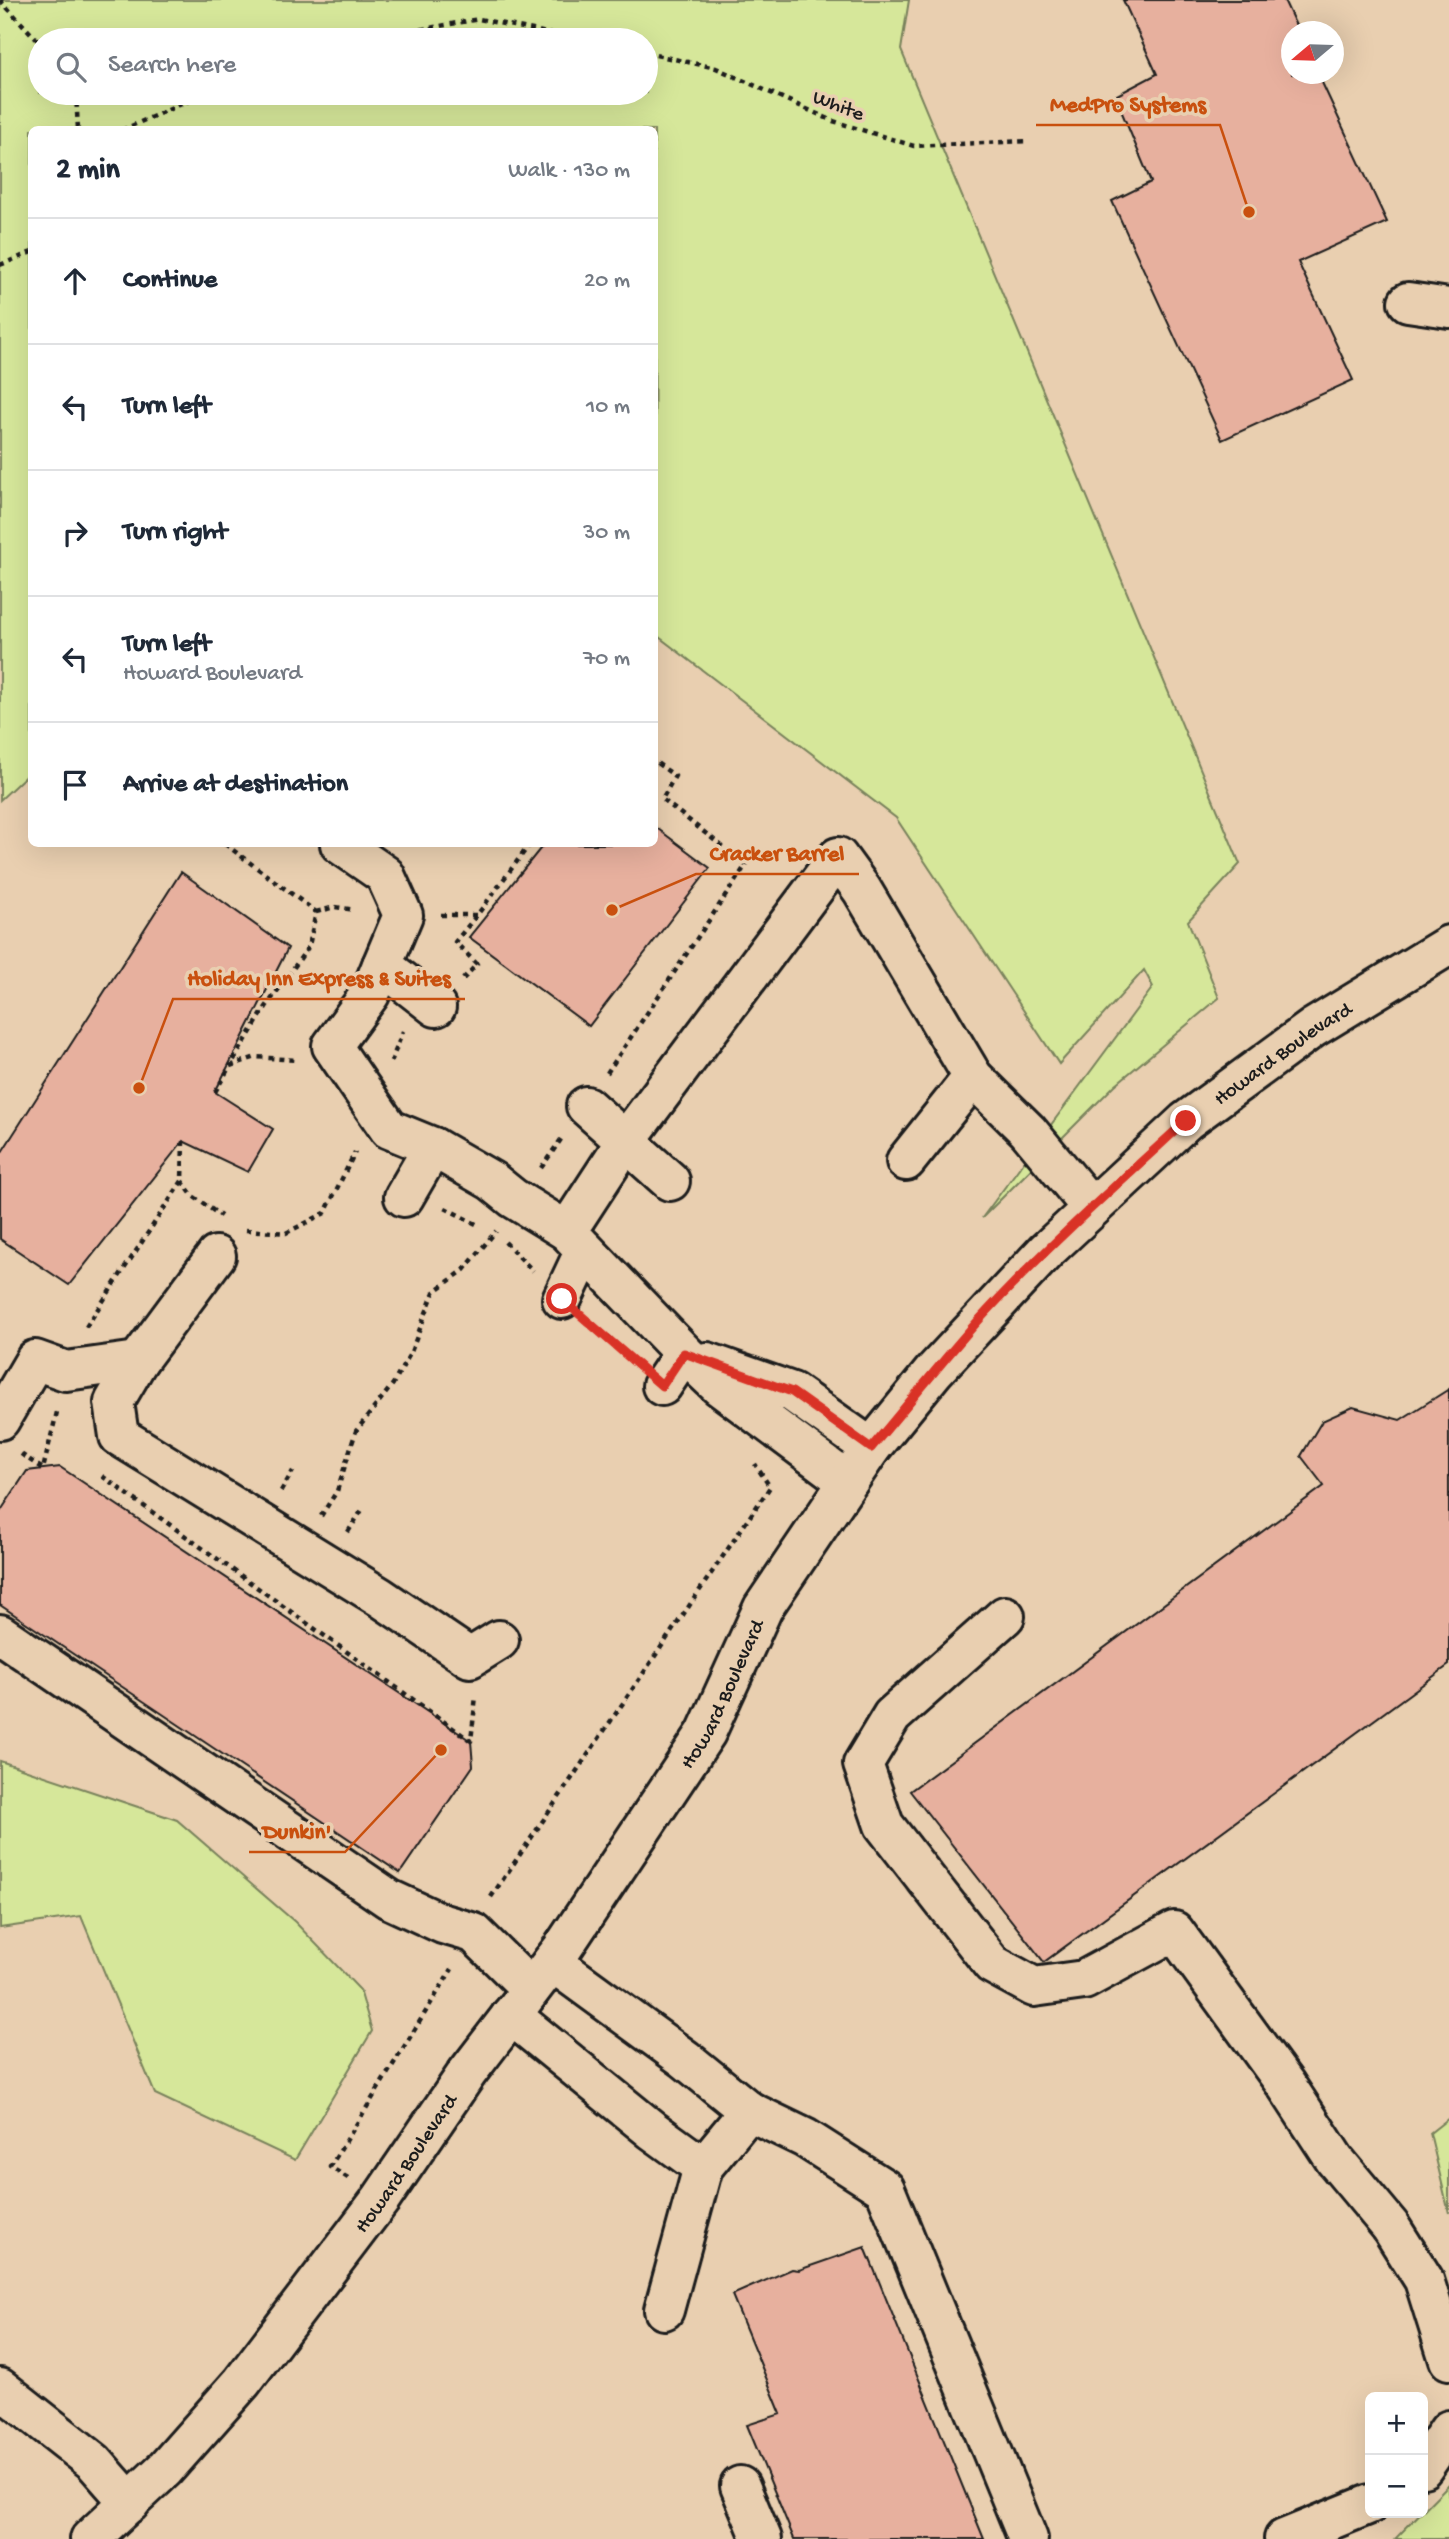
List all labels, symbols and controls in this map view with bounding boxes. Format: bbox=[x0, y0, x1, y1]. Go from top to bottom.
north arrow bbox=[1281, 21, 1344, 84]
search box bbox=[28, 28, 658, 105]
icon: search bbox=[52, 48, 90, 86]
text: Search here bbox=[108, 51, 236, 82]
callout: MedPro Systems bbox=[1036, 81, 1220, 125]
street label: White bbox=[808, 86, 868, 129]
text: MedPro Systems bbox=[1050, 93, 1208, 120]
text: 2 min bbox=[56, 154, 120, 189]
text: Walk · 130 m bbox=[508, 158, 630, 185]
icon: ahead bbox=[56, 262, 94, 300]
text: Continue bbox=[123, 266, 217, 297]
text: 20 m bbox=[584, 268, 630, 295]
icon: left bbox=[56, 388, 94, 426]
text: Turn left bbox=[123, 392, 211, 423]
text: 10 m bbox=[586, 394, 630, 421]
icon: right bbox=[56, 514, 94, 552]
text: Turn right bbox=[123, 518, 227, 549]
text: 30 m bbox=[583, 520, 630, 547]
text: Turn left bbox=[123, 630, 211, 661]
icon: left bbox=[56, 640, 94, 678]
text: 70 m bbox=[583, 646, 630, 673]
text: Howard Boulevard bbox=[123, 661, 302, 688]
icon: arrive bbox=[56, 766, 94, 804]
text: Arrive at destination bbox=[123, 770, 348, 801]
callout: Cracker Barrel bbox=[696, 830, 859, 874]
text: Cracker Barrel bbox=[710, 842, 844, 869]
callout: Holiday Inn Express & Suites bbox=[173, 955, 465, 999]
text: Holiday Inn Express & Suites bbox=[187, 967, 452, 994]
street label: Howard Boulevard bbox=[1210, 997, 1359, 1112]
route end bbox=[1170, 1105, 1201, 1136]
route start bbox=[546, 1283, 577, 1314]
street label: Howard Boulevard bbox=[677, 1615, 773, 1775]
callout: Dunkin' bbox=[249, 1808, 345, 1852]
text: Dunkin' bbox=[261, 1820, 331, 1847]
street label: Howard Boulevard bbox=[351, 2089, 466, 2239]
map controls bbox=[1365, 2392, 1428, 2518]
button: + bbox=[1365, 2392, 1428, 2455]
button: − bbox=[1365, 2455, 1428, 2518]

